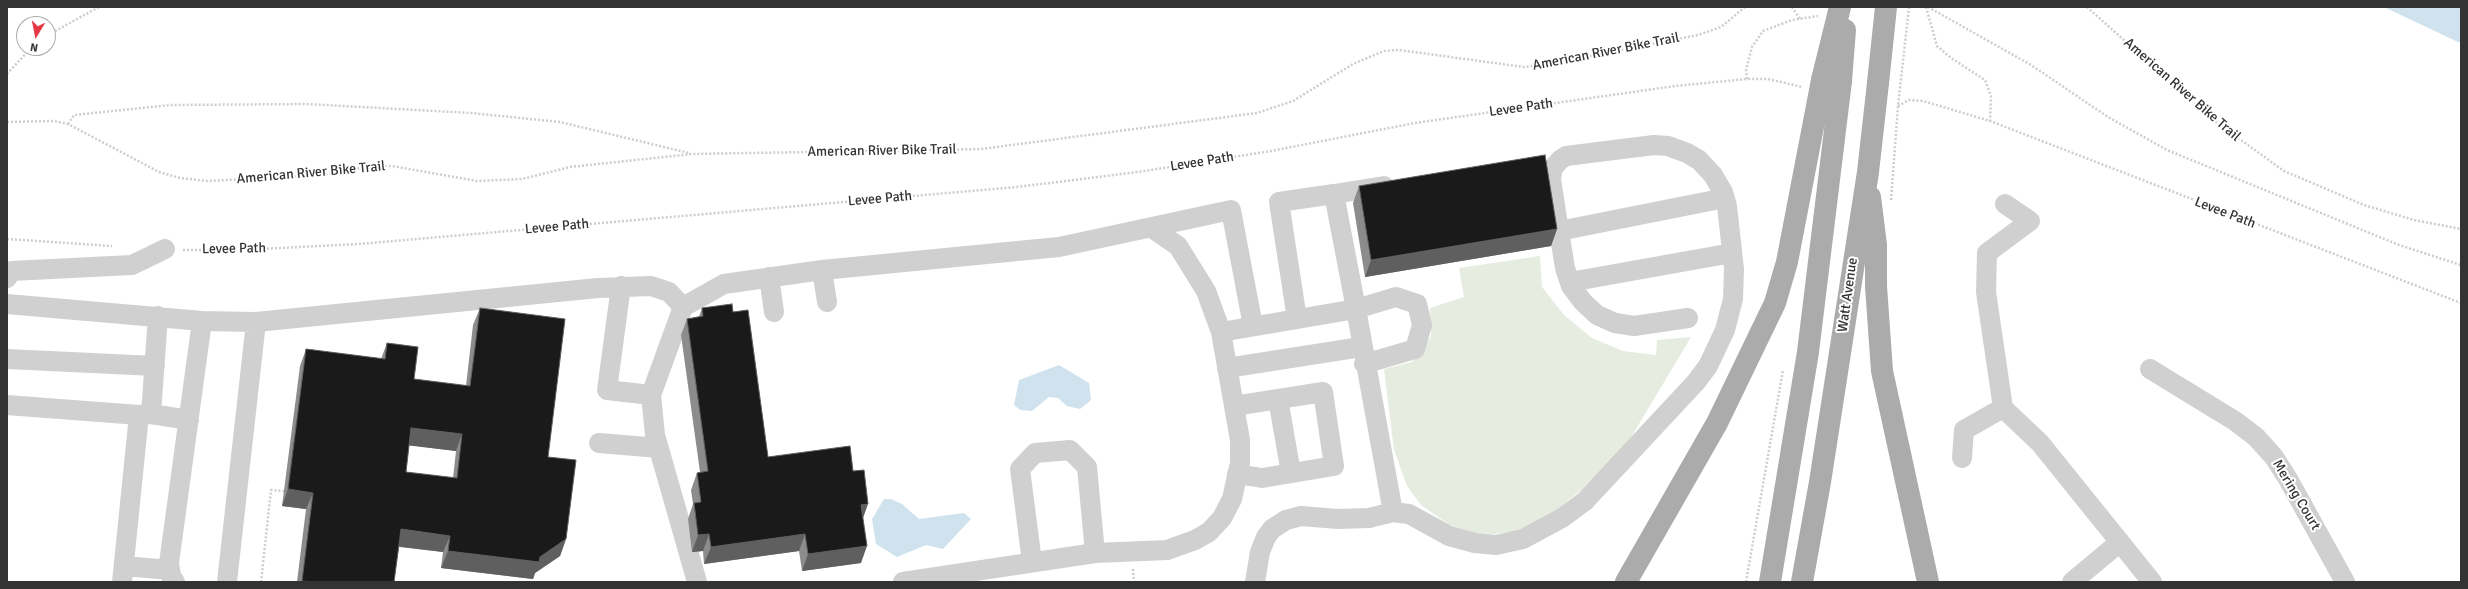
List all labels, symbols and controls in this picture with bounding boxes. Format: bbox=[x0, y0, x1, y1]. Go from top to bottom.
north arrow bbox=[16, 16, 56, 56]
street label: American River Bike Trail bbox=[1531, 30, 1681, 74]
street label: American River Bike Trail bbox=[2120, 35, 2244, 145]
text: N bbox=[29, 40, 39, 54]
street label: Levee Path bbox=[1488, 95, 1554, 121]
street label: American River Bike Trail bbox=[807, 141, 957, 161]
street label: Levee Path bbox=[1169, 149, 1235, 175]
street label: American River Bike Trail bbox=[236, 158, 386, 188]
street label: Levee Path bbox=[847, 188, 913, 210]
street label: Levee Path bbox=[2192, 194, 2258, 232]
street label: Levee Path bbox=[524, 216, 590, 238]
street label: Levee Path bbox=[202, 240, 266, 258]
street label: Watt Avenue bbox=[1834, 257, 1862, 333]
street label: Mering Court bbox=[2268, 457, 2324, 533]

